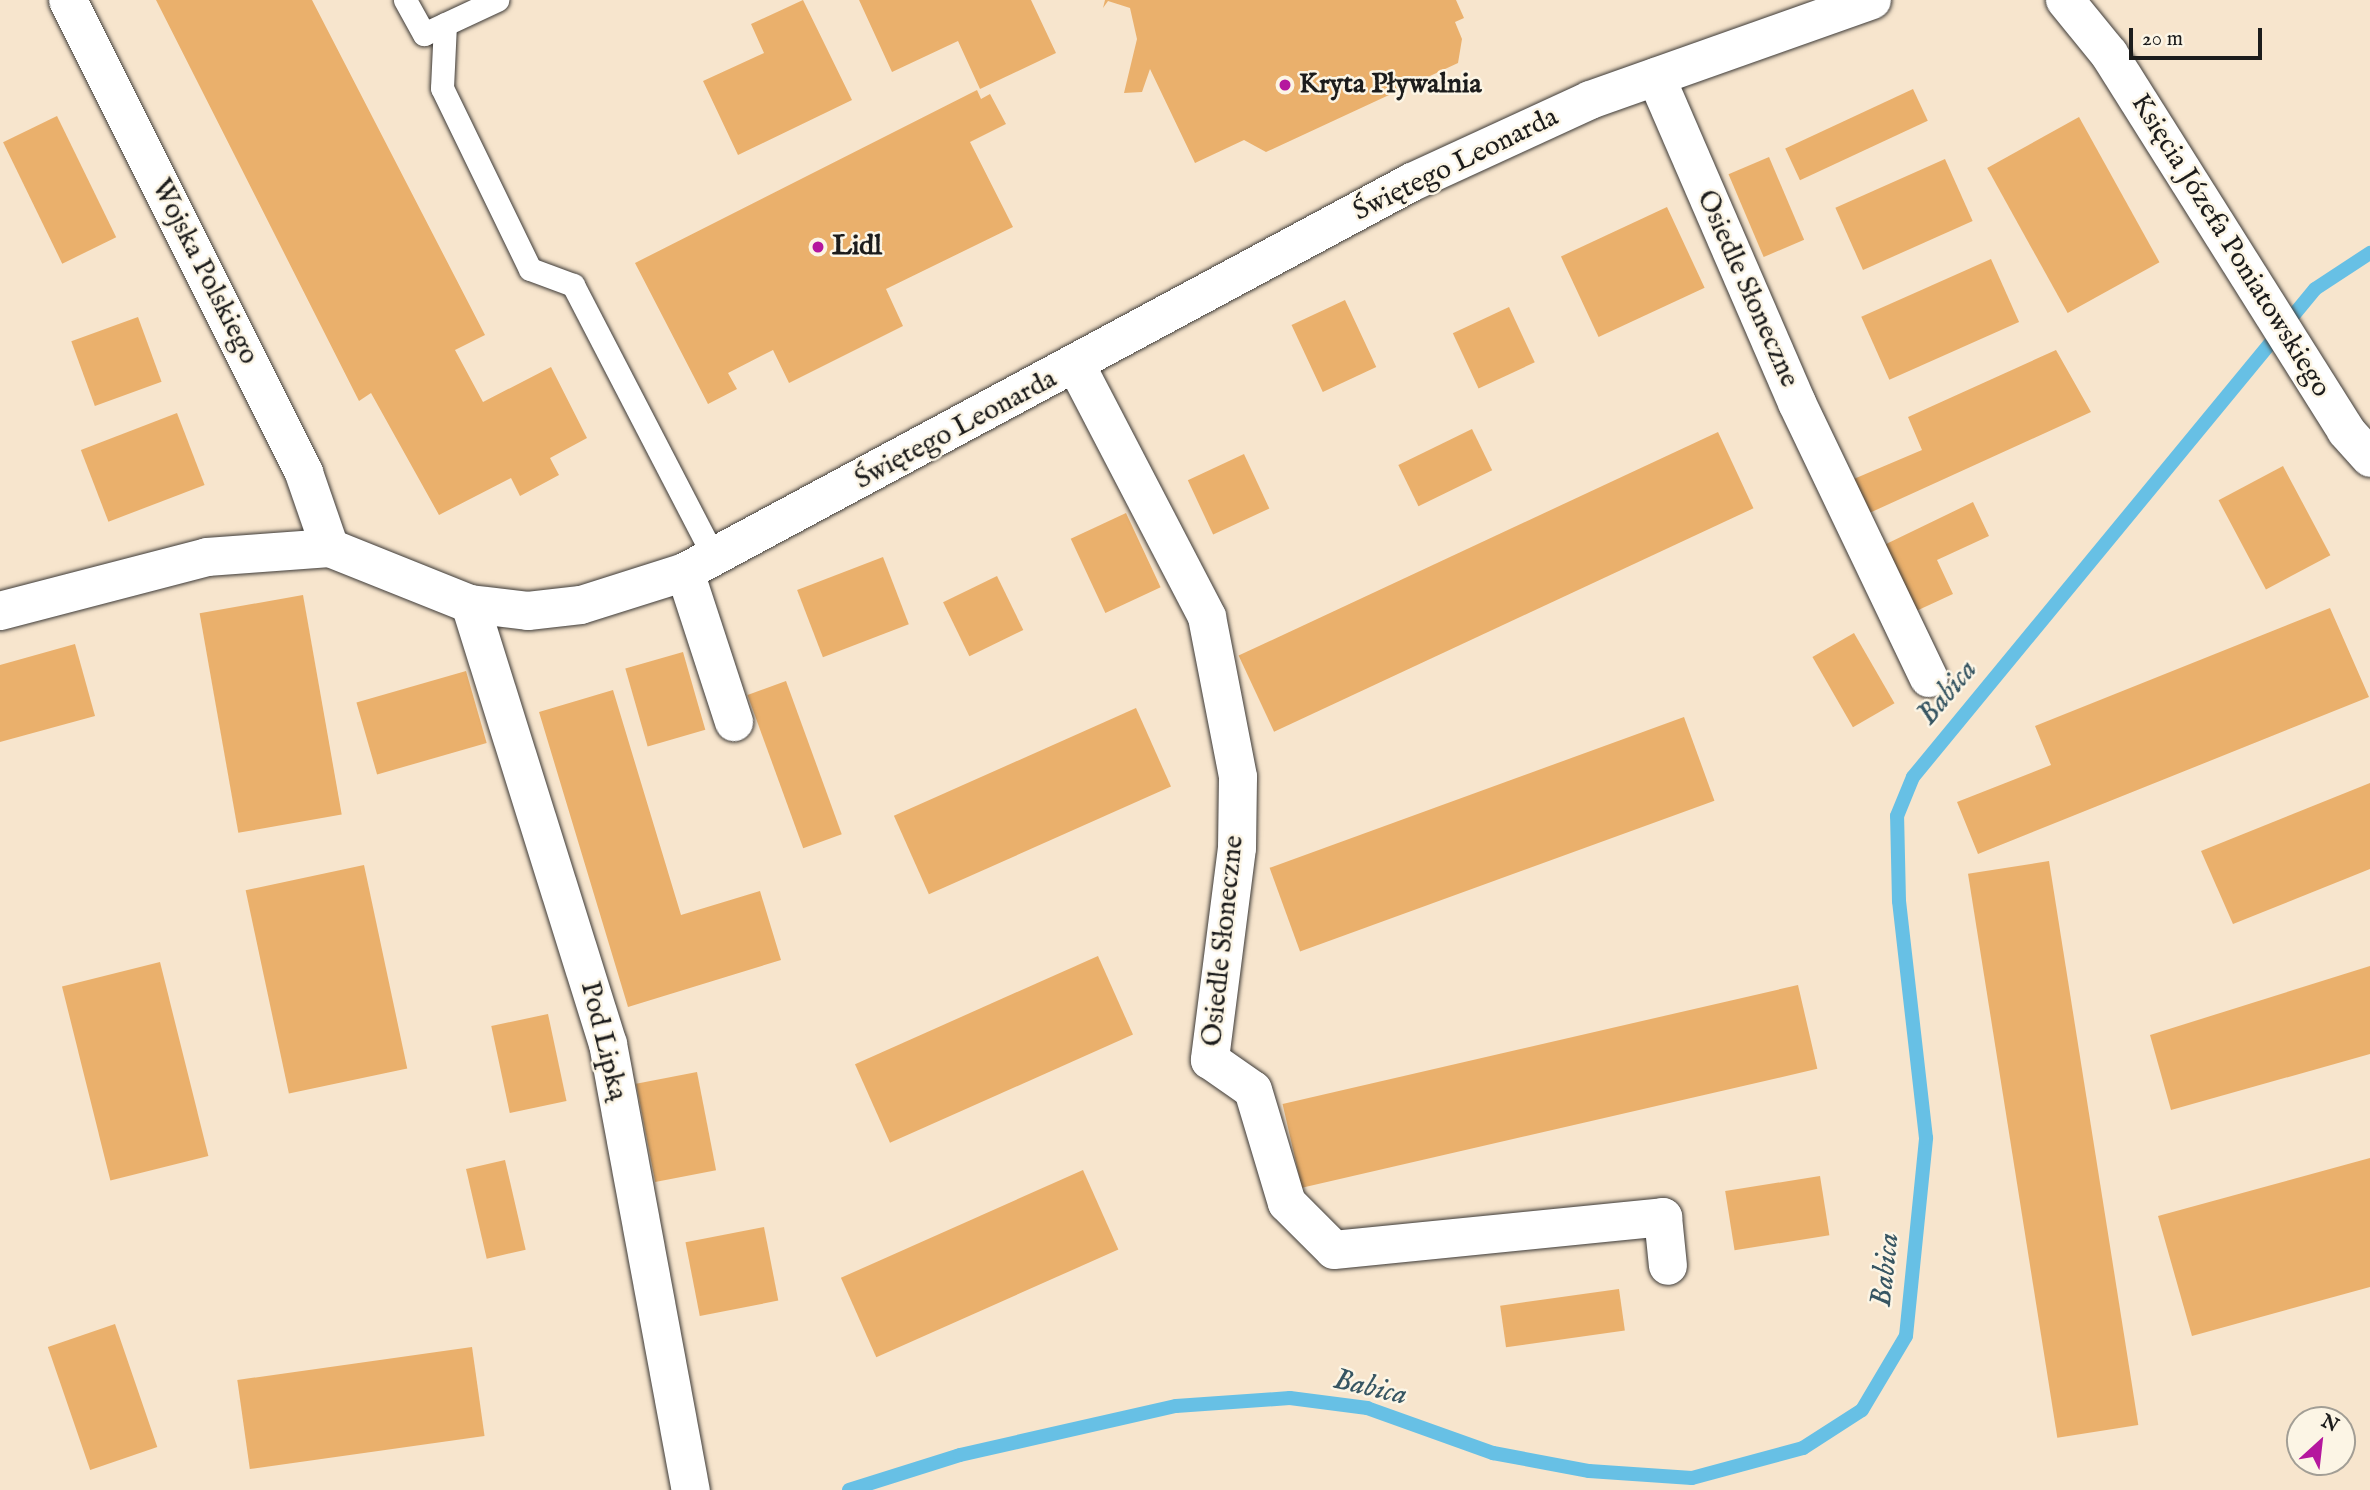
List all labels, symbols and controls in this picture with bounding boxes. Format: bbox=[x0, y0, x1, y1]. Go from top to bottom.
scale bar bbox=[2132, 14, 2265, 58]
text: 20 m bbox=[2142, 26, 2183, 53]
place label: Kryta Pływalnia bbox=[1299, 68, 1482, 102]
marker: Kryta Pływalnia bbox=[1277, 77, 1293, 93]
street label: Księcia Józefa Poniatowskiego bbox=[2123, 88, 2337, 404]
street label: Świętego Leonarda bbox=[1348, 101, 1564, 229]
street label: Wojska Polskiego bbox=[143, 174, 265, 370]
street label: Osiedle Słoneczne bbox=[1689, 185, 1805, 393]
place label: Lidl bbox=[832, 230, 882, 264]
marker: Lidl bbox=[810, 239, 826, 255]
street label: Świętego Leonarda bbox=[849, 363, 1063, 497]
water label: Babica bbox=[1910, 653, 1986, 733]
street label: Osiedle Słoneczne bbox=[1196, 834, 1252, 1048]
street label: Pod Lipką bbox=[572, 978, 634, 1104]
water label: Babica bbox=[1864, 1231, 1908, 1309]
water label: Babica bbox=[1330, 1362, 1410, 1414]
north arrow bbox=[2286, 1406, 2356, 1476]
text: N bbox=[2317, 1410, 2342, 1438]

